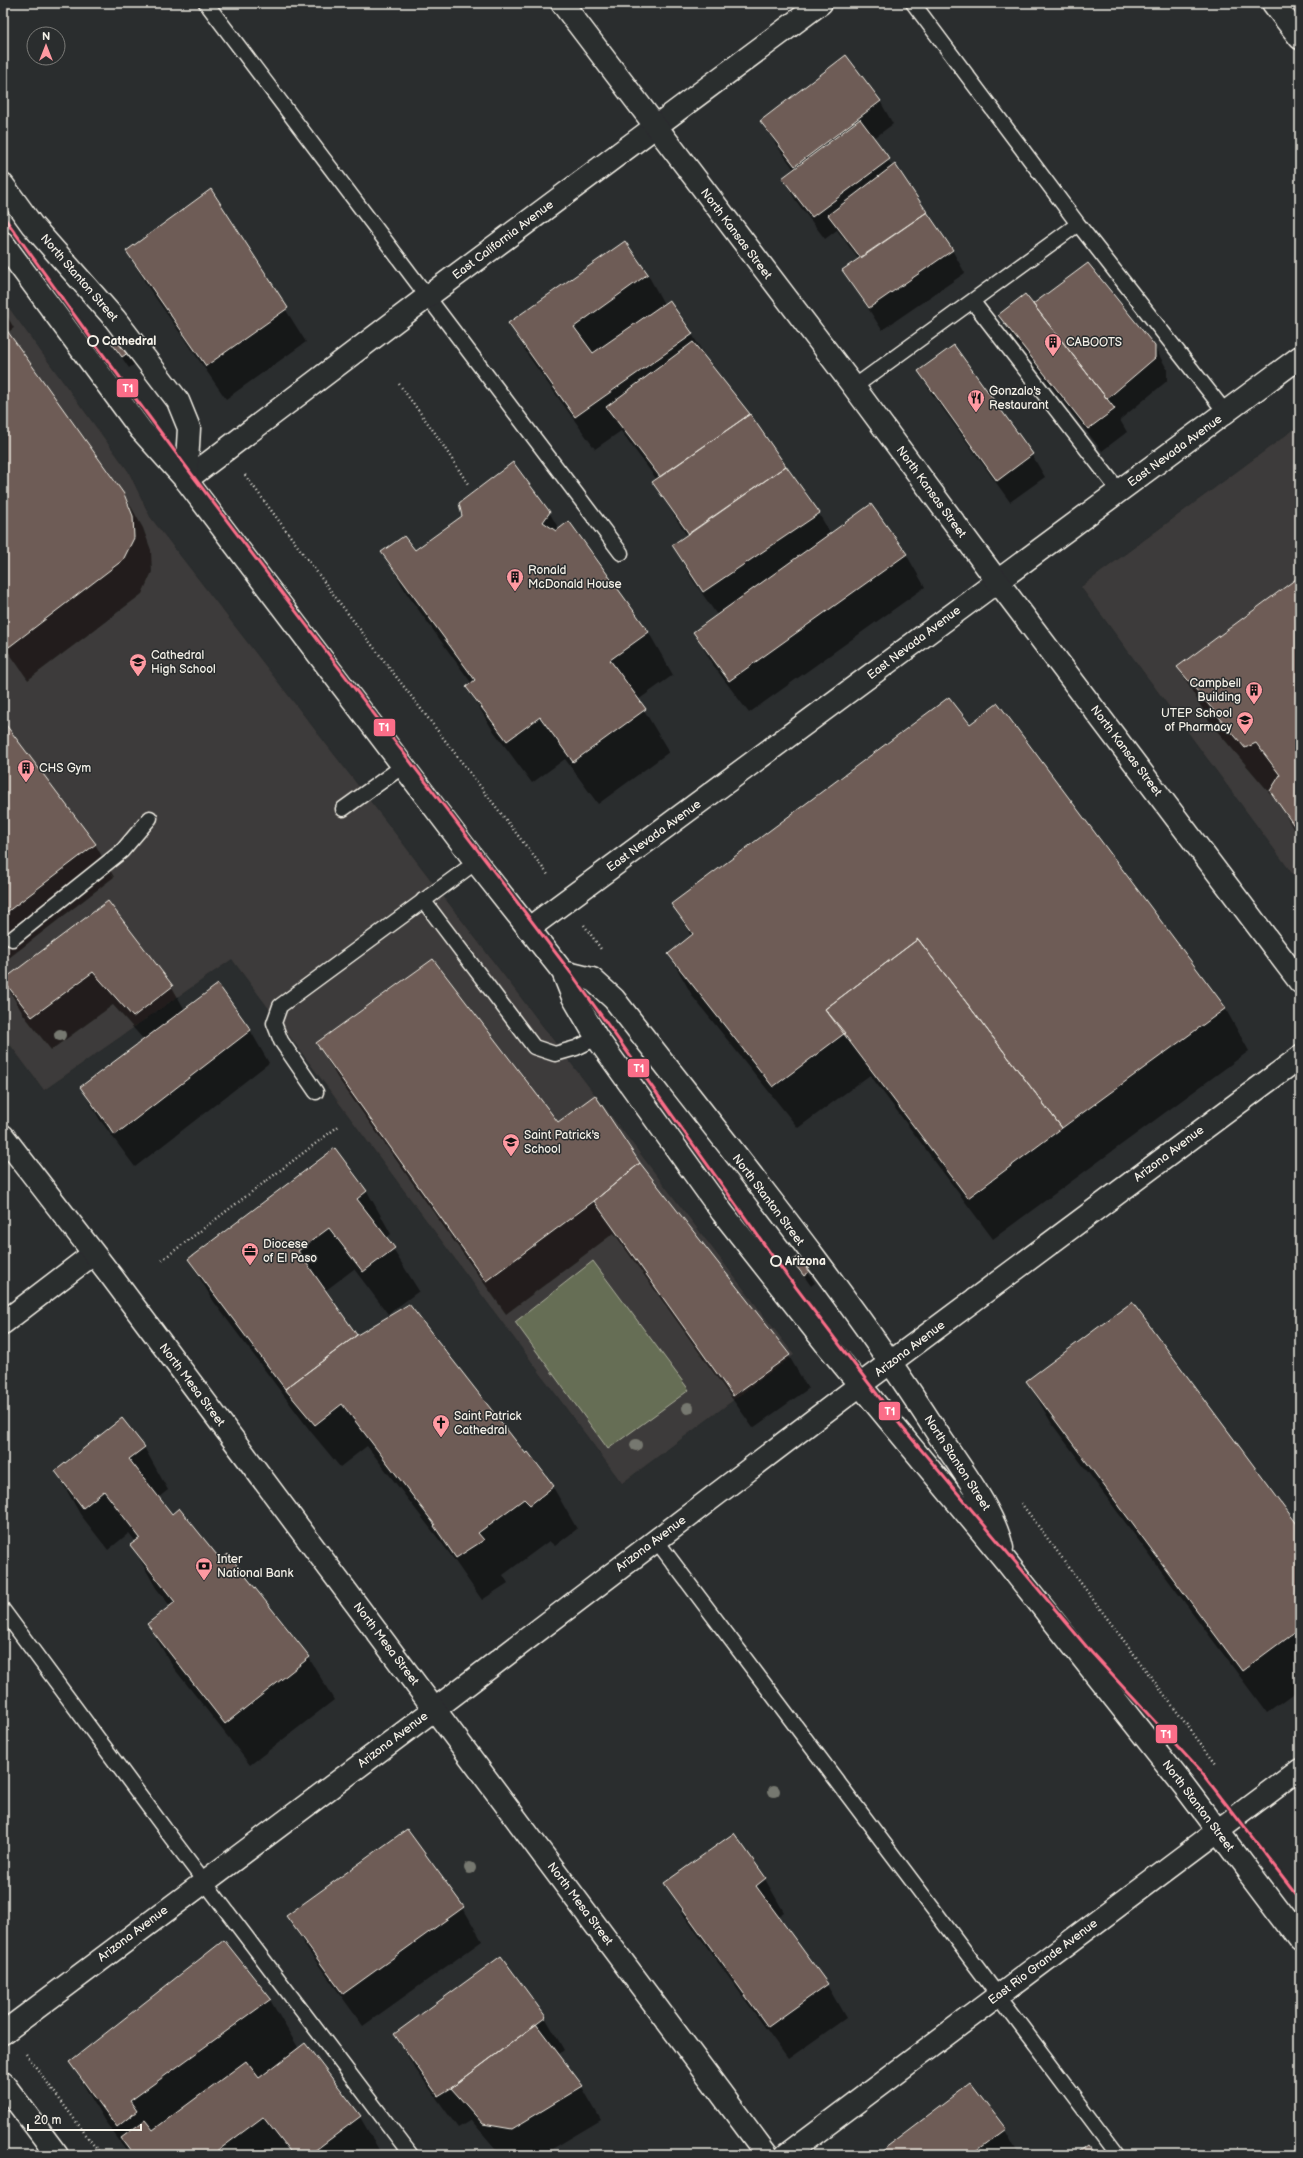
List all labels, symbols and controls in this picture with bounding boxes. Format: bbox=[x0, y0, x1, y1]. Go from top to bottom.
north arrow bbox=[26, 26, 66, 66]
text: N bbox=[42, 30, 50, 43]
street label: North Kansas Street bbox=[697, 186, 775, 283]
street label: East California Avenue bbox=[450, 197, 556, 283]
street label: North Stanton Street bbox=[37, 231, 121, 325]
building icon: CABOOTS bbox=[1043, 332, 1063, 357]
place label: Cathedral bbox=[102, 334, 156, 349]
marker: Cathedral bbox=[87, 335, 99, 347]
place label: CABOOTS bbox=[1066, 335, 1122, 350]
line badge: T1 bbox=[116, 378, 139, 398]
text: T1 bbox=[123, 382, 133, 395]
place label: Gonzalo's Restaurant bbox=[989, 384, 1049, 413]
restaurant icon: Gonzalo's Restaurant bbox=[966, 388, 986, 413]
street label: East Nevada Avenue bbox=[1125, 412, 1225, 490]
street label: North Kansas Street bbox=[893, 443, 969, 541]
place label: Ronald McDonald House bbox=[528, 563, 622, 592]
building icon: Ronald McDonald House bbox=[505, 567, 525, 592]
street label: East Nevada Avenue bbox=[864, 603, 964, 683]
place label: Cathedral High School bbox=[151, 648, 216, 677]
school or university icon: Cathedral High School bbox=[128, 652, 148, 677]
place label: Campbell Building bbox=[1190, 676, 1241, 705]
building icon: Campbell Building bbox=[1244, 680, 1264, 705]
street label: North Kansas Street bbox=[1087, 703, 1165, 800]
place label: UTEP School of Pharmacy bbox=[1161, 706, 1233, 735]
school or university icon: UTEP School of Pharmacy bbox=[1235, 710, 1255, 735]
line badge: T1 bbox=[373, 718, 396, 737]
text: T1 bbox=[379, 721, 389, 734]
building icon: CHS Gym bbox=[16, 758, 36, 783]
place label: CHS Gym bbox=[39, 761, 91, 776]
street label: East Nevada Avenue bbox=[604, 797, 704, 875]
line badge: T1 bbox=[627, 1058, 650, 1078]
text: T1 bbox=[634, 1062, 644, 1075]
street label: Arizona Avenue bbox=[1131, 1123, 1207, 1185]
place label: Saint Patrick's School bbox=[524, 1128, 599, 1157]
school or university icon: Saint Patrick's School bbox=[501, 1132, 521, 1157]
street label: North Stanton Street bbox=[729, 1151, 807, 1249]
place label: Diocese of El Paso bbox=[263, 1237, 317, 1266]
office icon: Diocese of El Paso bbox=[240, 1241, 260, 1266]
place label: Arizona bbox=[784, 1254, 826, 1269]
marker: Arizona bbox=[770, 1255, 782, 1267]
street label: Arizona Avenue bbox=[872, 1318, 948, 1380]
street label: North Mesa Street bbox=[156, 1341, 228, 1430]
line badge: T1 bbox=[878, 1401, 901, 1421]
text: T1 bbox=[885, 1405, 895, 1418]
place label: Saint Patrick Cathedral bbox=[454, 1409, 522, 1438]
church icon: Saint Patrick Cathedral bbox=[431, 1413, 451, 1438]
street label: North Stanton Street bbox=[921, 1413, 994, 1514]
street label: Arizona Avenue bbox=[613, 1513, 689, 1575]
place label: Inter National Bank bbox=[217, 1552, 293, 1581]
bank icon: Inter National Bank bbox=[194, 1556, 214, 1581]
street label: North Mesa Street bbox=[350, 1600, 422, 1689]
street label: Arizona Avenue bbox=[355, 1709, 431, 1771]
line badge: T1 bbox=[1155, 1724, 1178, 1744]
text: T1 bbox=[1161, 1728, 1171, 1741]
street label: North Stanton Street bbox=[1159, 1757, 1237, 1855]
street label: North Mesa Street bbox=[544, 1860, 616, 1949]
street label: Arizona Avenue bbox=[95, 1903, 171, 1965]
street label: East Rio Grande Avenue bbox=[985, 1916, 1101, 2008]
scale bar bbox=[28, 2106, 141, 2132]
text: 20 m bbox=[34, 2113, 61, 2128]

